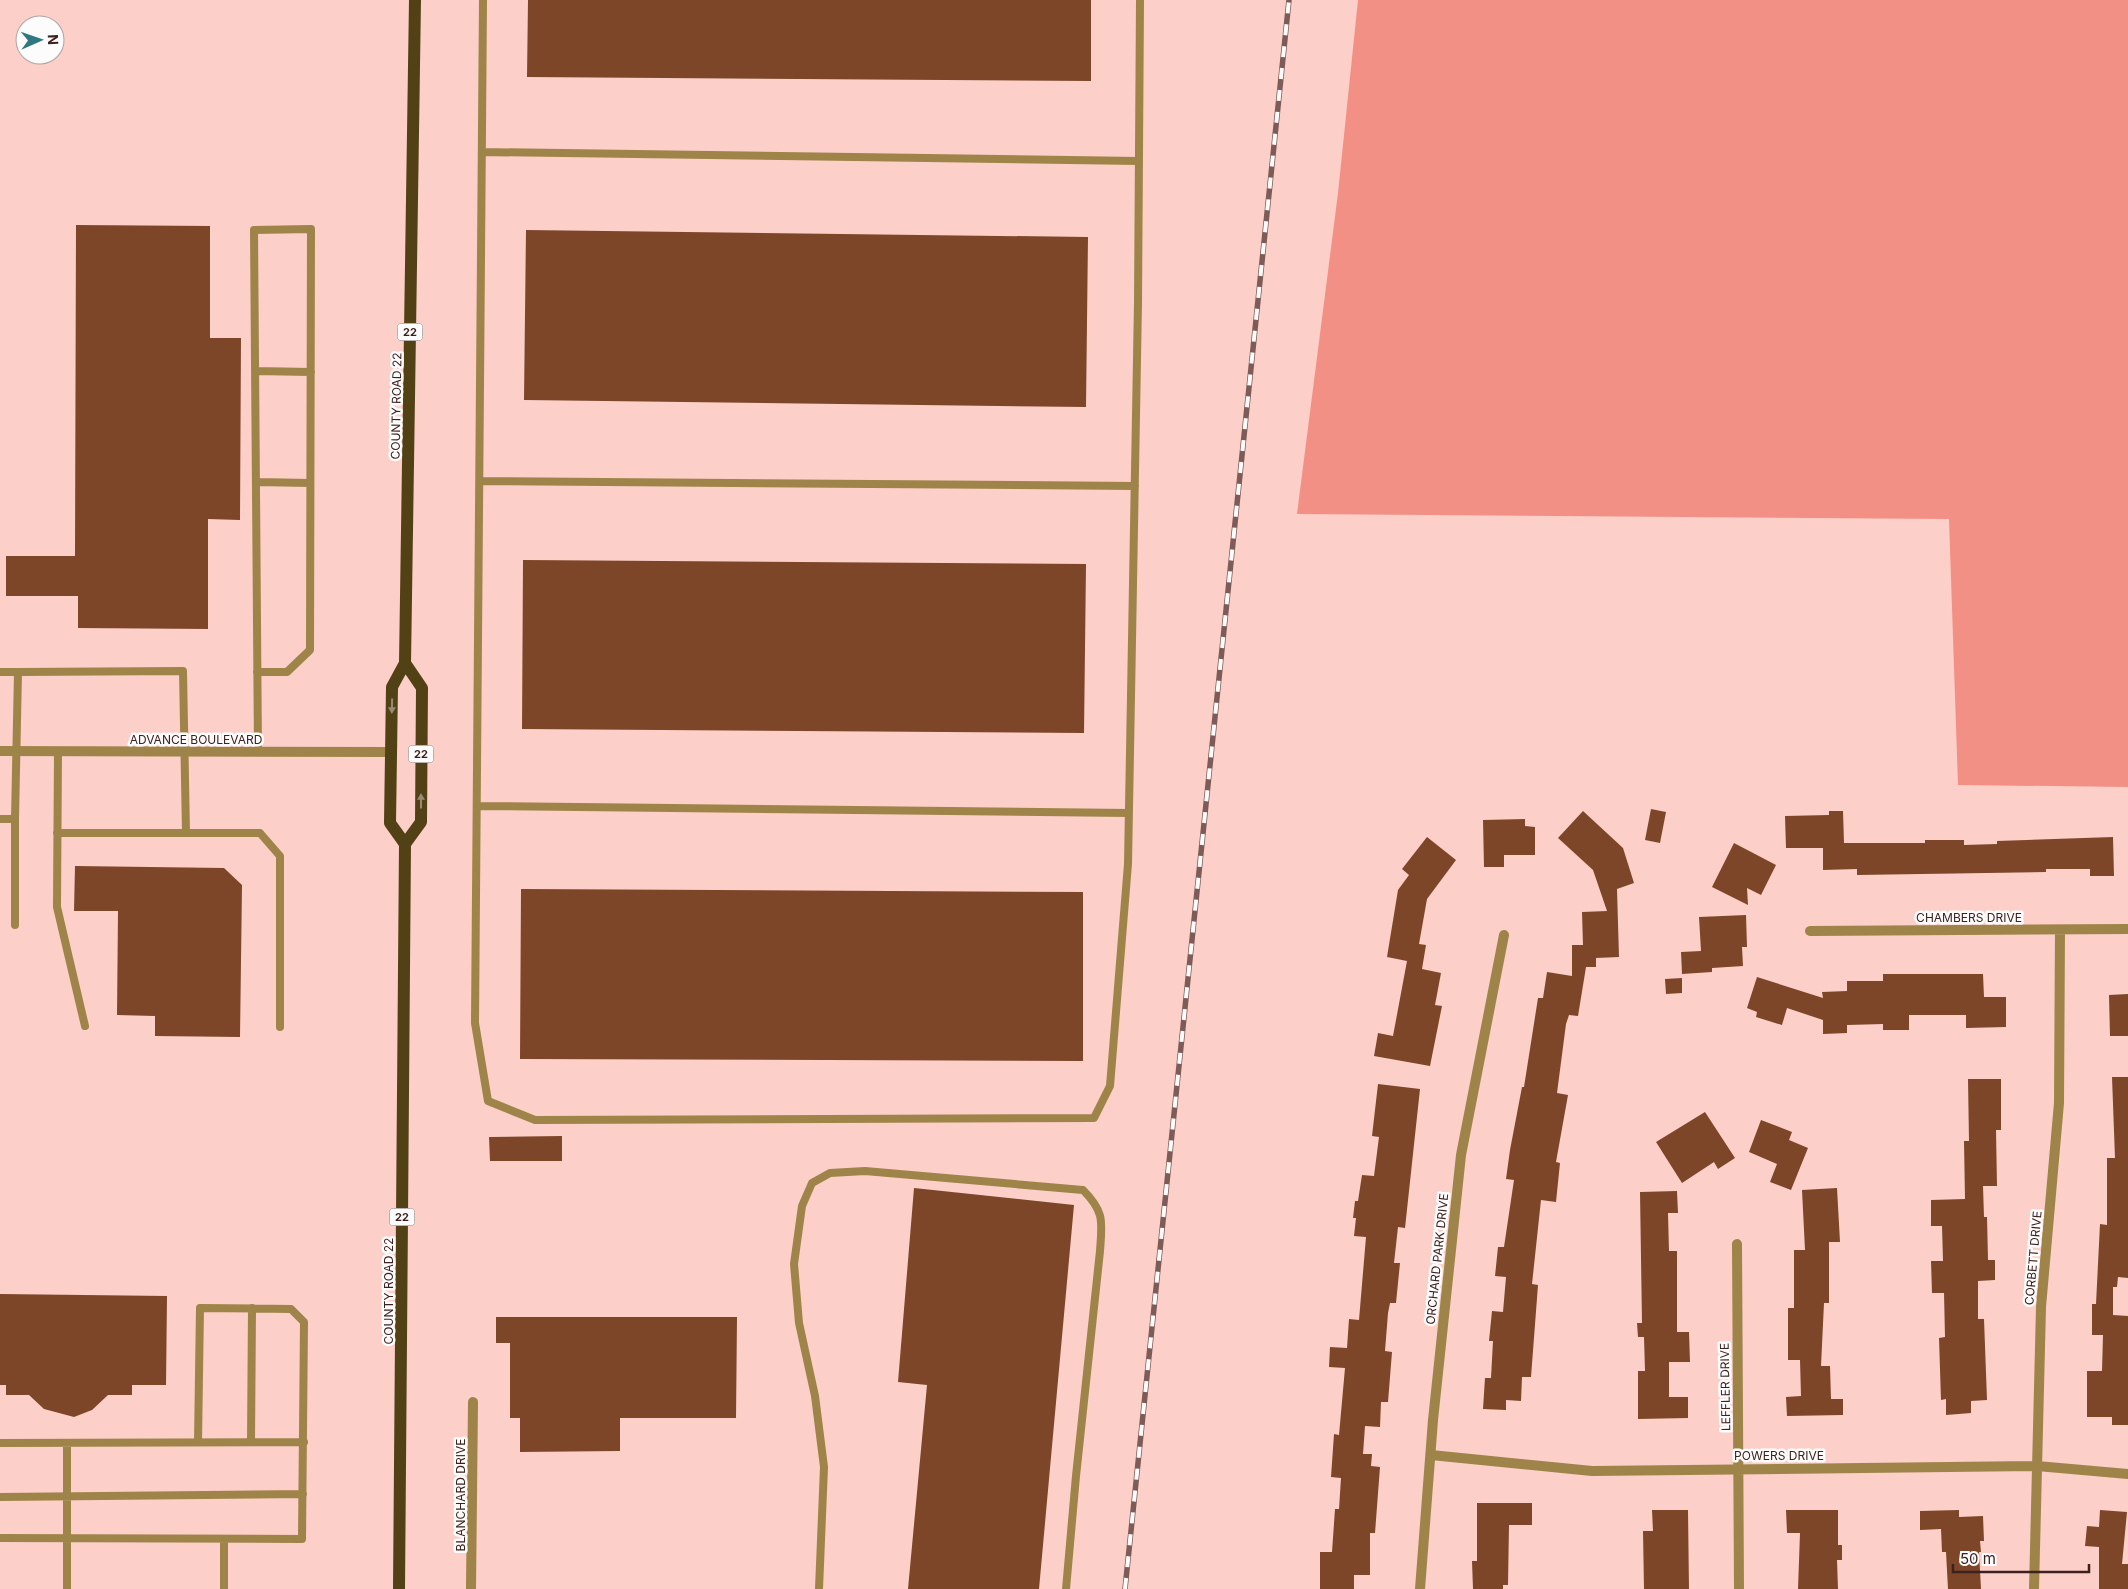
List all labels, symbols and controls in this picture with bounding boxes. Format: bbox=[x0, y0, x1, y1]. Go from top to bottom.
north arrow bbox=[15, 15, 65, 65]
text: N bbox=[45, 34, 62, 45]
road number: 22 bbox=[398, 324, 422, 341]
street label: COUNTY ROAD 22 bbox=[388, 352, 404, 460]
one-way arrow bbox=[388, 698, 396, 714]
street label: ADVANCE BOULEVARD bbox=[130, 732, 262, 747]
road number: 22 bbox=[408, 746, 434, 762]
one-way arrow bbox=[417, 792, 425, 808]
street label: CHAMBERS DRIVE bbox=[1916, 910, 2022, 925]
street label: ORCHARD PARK DRIVE bbox=[1423, 1193, 1451, 1325]
road number: 22 bbox=[390, 1208, 414, 1226]
street label: CORBETT DRIVE bbox=[2021, 1210, 2045, 1306]
street label: COUNTY ROAD 22 bbox=[381, 1238, 396, 1344]
street label: LEFFLER DRIVE bbox=[1717, 1343, 1733, 1431]
street label: BLANCHARD DRIVE bbox=[453, 1439, 468, 1551]
street label: POWERS DRIVE bbox=[1734, 1448, 1824, 1463]
scale bar bbox=[1953, 1542, 2089, 1574]
text: 50 m bbox=[1960, 1549, 1996, 1568]

